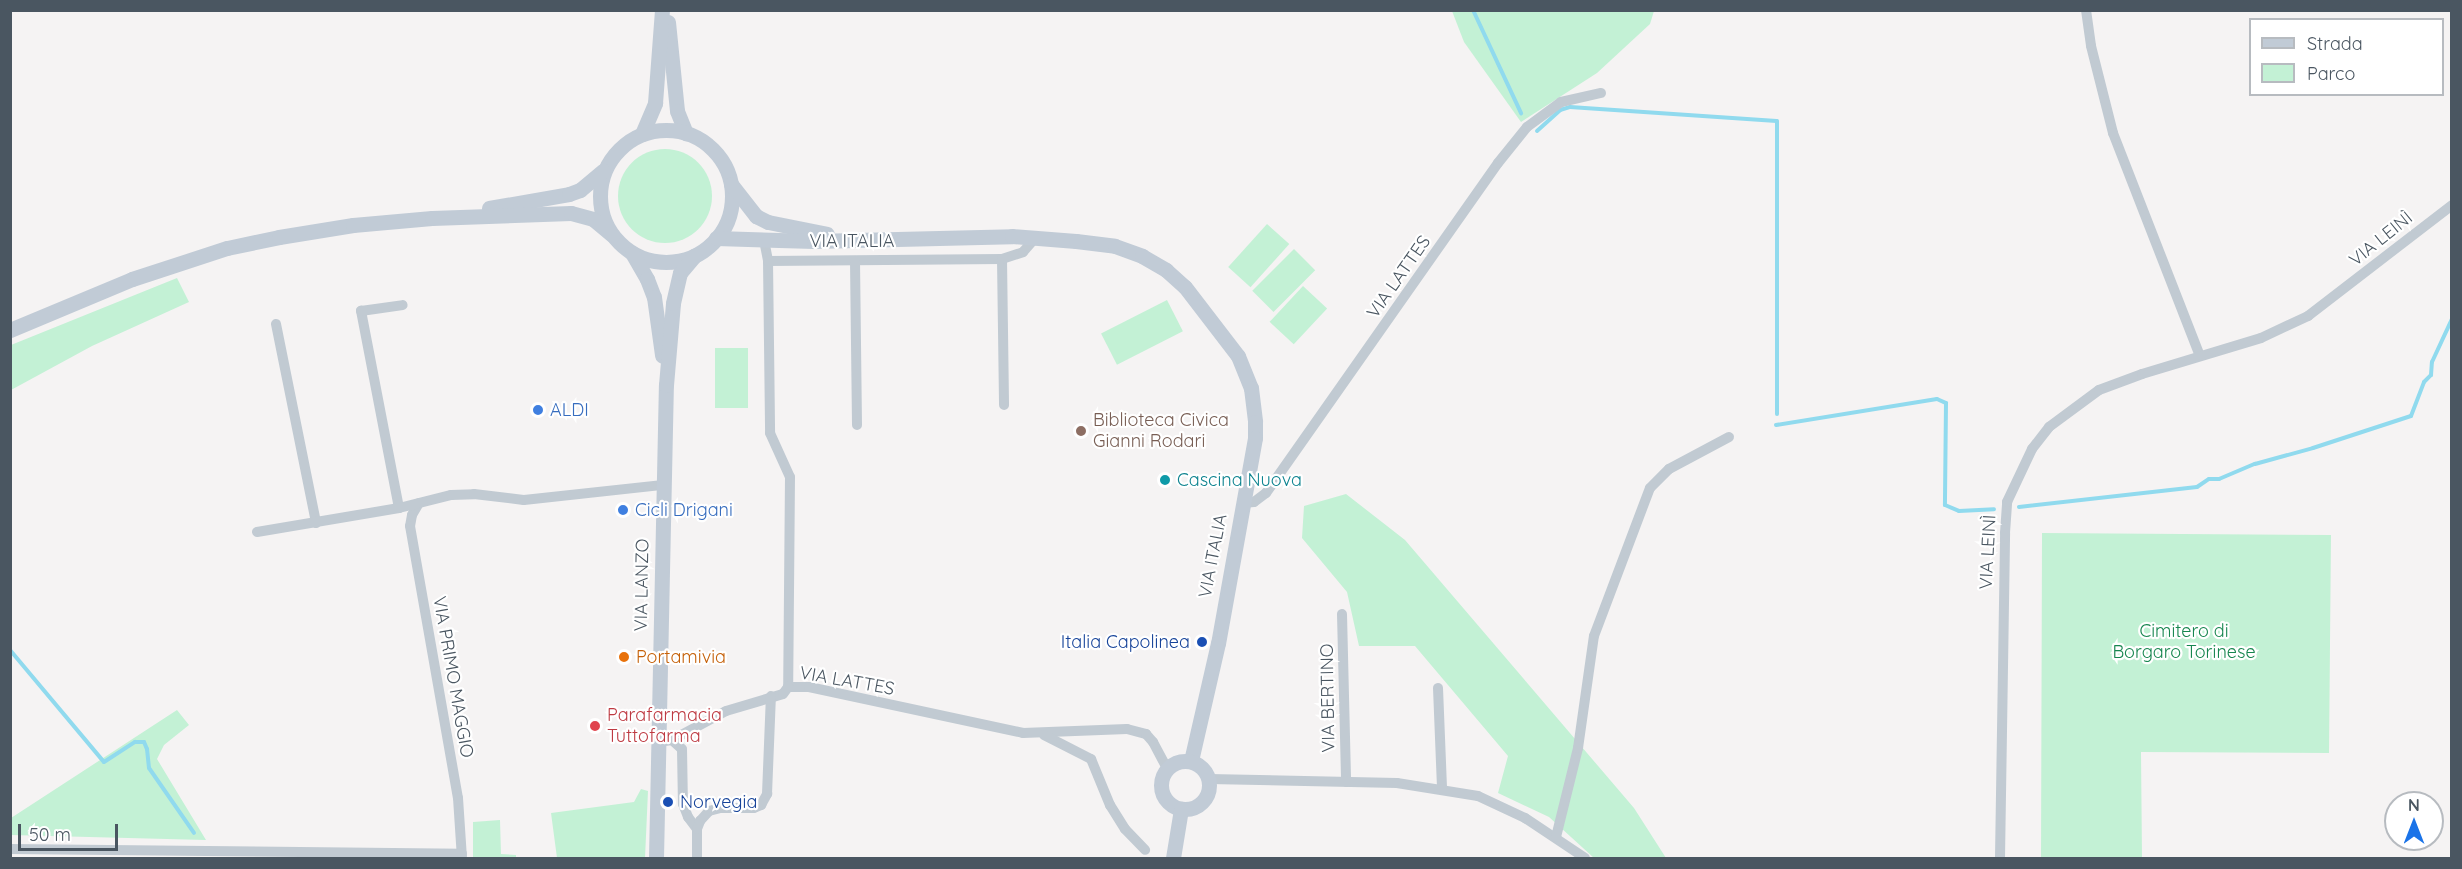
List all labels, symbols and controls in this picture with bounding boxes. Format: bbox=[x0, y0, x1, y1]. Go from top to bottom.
legend bbox=[2249, 18, 2444, 96]
text: Strada bbox=[2307, 32, 2363, 55]
text: Parco bbox=[2307, 62, 2355, 85]
street label: VIA LEINÌ bbox=[2345, 207, 2417, 271]
street label: VIA ITALIA bbox=[810, 230, 894, 252]
street label: VIA LATTES bbox=[1363, 231, 1435, 323]
place label: ALDI bbox=[550, 399, 589, 421]
marker: ALDI bbox=[531, 403, 545, 417]
place label: Biblioteca Civica Gianni Rodari bbox=[1093, 410, 1229, 452]
marker: Biblioteca Civica Gianni Rodari bbox=[1074, 424, 1088, 438]
place label: Cascina Nuova bbox=[1177, 469, 1302, 491]
marker: Cascina Nuova bbox=[1158, 473, 1172, 487]
place label: Cicli Drigani bbox=[635, 499, 733, 521]
marker: Cicli Drigani bbox=[616, 503, 630, 517]
street label: VIA ITALIA bbox=[1194, 512, 1232, 600]
street label: VIA LEINÌ bbox=[1975, 514, 2001, 590]
street label: VIA LANZO bbox=[630, 538, 654, 632]
street label: VIA PRIMO MAGGIO bbox=[428, 595, 478, 759]
park label: Cimitero di Borgaro Torinese bbox=[2112, 621, 2256, 664]
place label: Italia Capolinea bbox=[1061, 631, 1190, 653]
marker: Italia Capolinea bbox=[1195, 635, 1209, 649]
street label: VIA BERTINO bbox=[1316, 643, 1340, 753]
place label: Portamivia bbox=[636, 646, 726, 668]
marker: Portamivia bbox=[617, 650, 631, 664]
street label: VIA LATTES bbox=[798, 662, 896, 700]
place label: Parafarmacia Tuttofarma bbox=[607, 705, 722, 748]
marker: Parafarmacia Tuttofarma bbox=[588, 719, 602, 733]
place label: Norvegia bbox=[680, 791, 757, 813]
north arrow bbox=[2384, 791, 2444, 851]
marker: Norvegia bbox=[661, 795, 675, 809]
text: N bbox=[2408, 795, 2420, 815]
scale bar bbox=[21, 812, 122, 850]
text: 50 m bbox=[29, 823, 71, 846]

